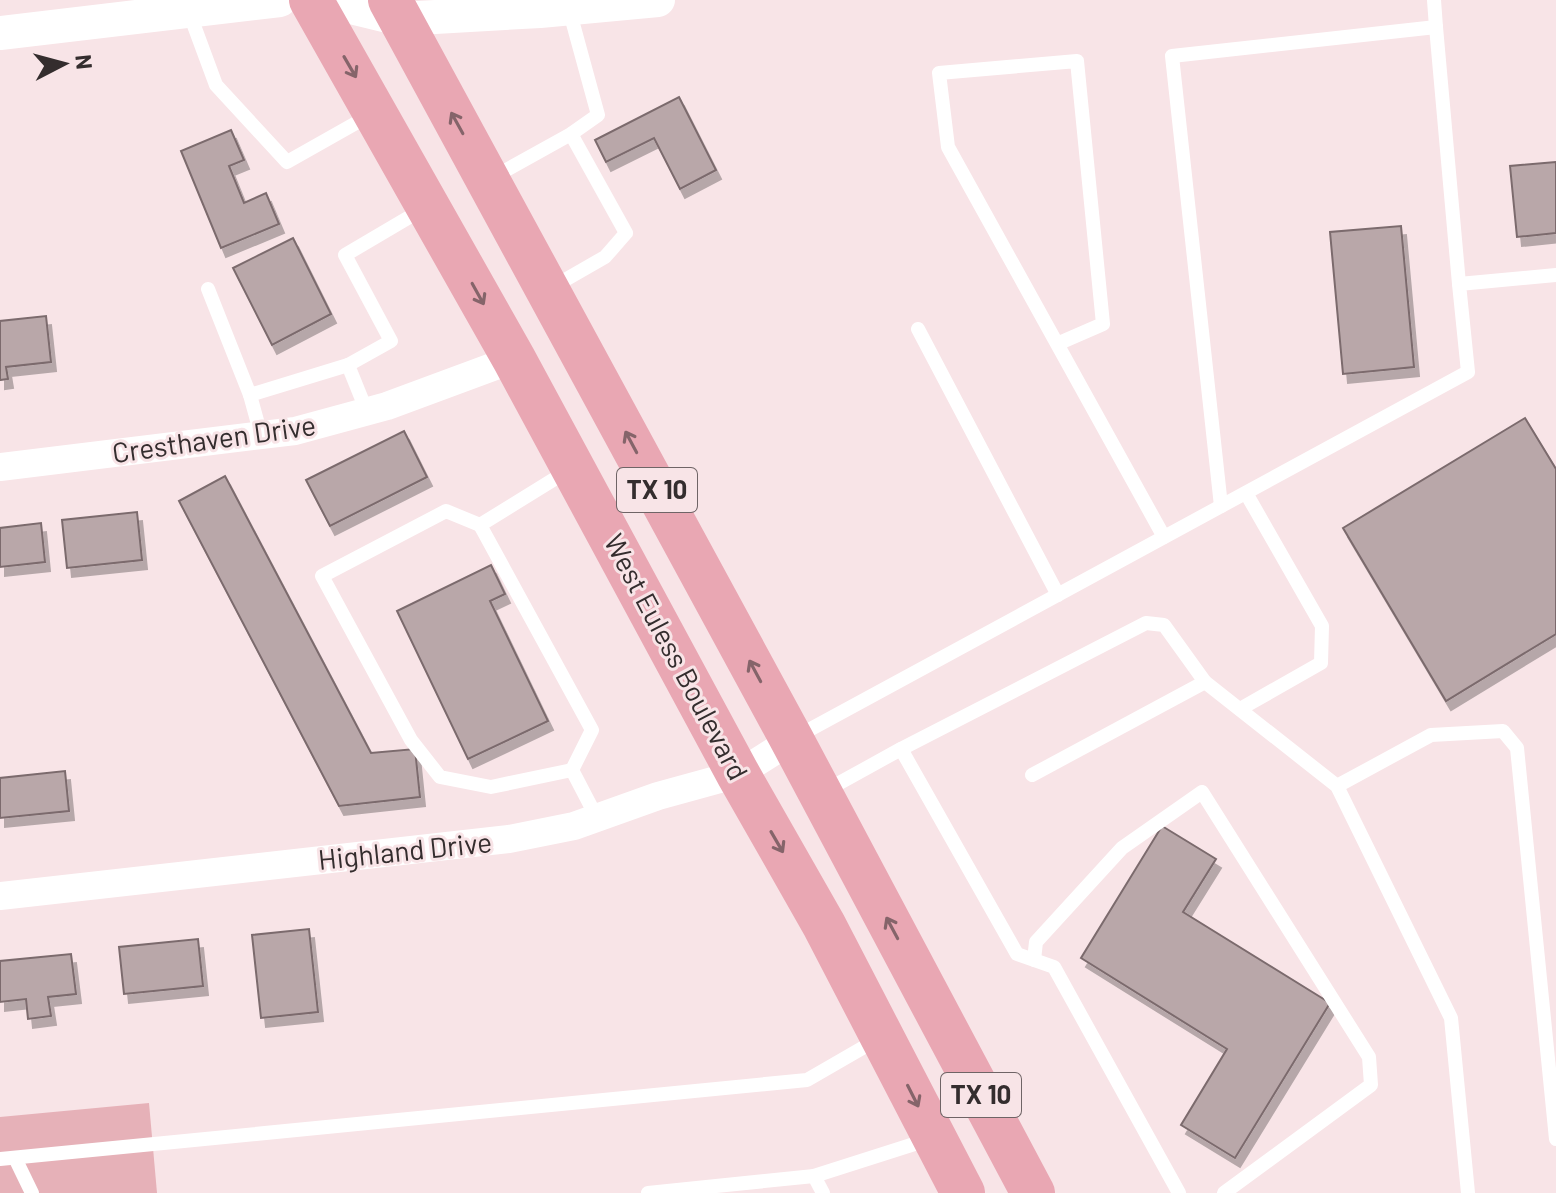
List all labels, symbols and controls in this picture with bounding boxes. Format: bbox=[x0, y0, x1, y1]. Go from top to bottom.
north arrow bbox=[24, 24, 104, 104]
text: N bbox=[71, 53, 99, 70]
one-way arrow bbox=[343, 55, 358, 79]
one-way arrow bbox=[449, 111, 464, 135]
one-way arrow bbox=[470, 282, 486, 305]
street label: Cresthaven Drive bbox=[110, 407, 318, 469]
one-way arrow bbox=[623, 431, 639, 454]
road number: TX 10 bbox=[617, 468, 697, 512]
street label: West Euless Boulevard bbox=[598, 528, 756, 785]
one-way arrow bbox=[746, 660, 762, 683]
street label: Highland Drive bbox=[316, 824, 493, 876]
one-way arrow bbox=[769, 830, 785, 853]
one-way arrow bbox=[884, 917, 900, 941]
road number: TX 10 bbox=[941, 1073, 1021, 1117]
one-way arrow bbox=[905, 1084, 921, 1108]

